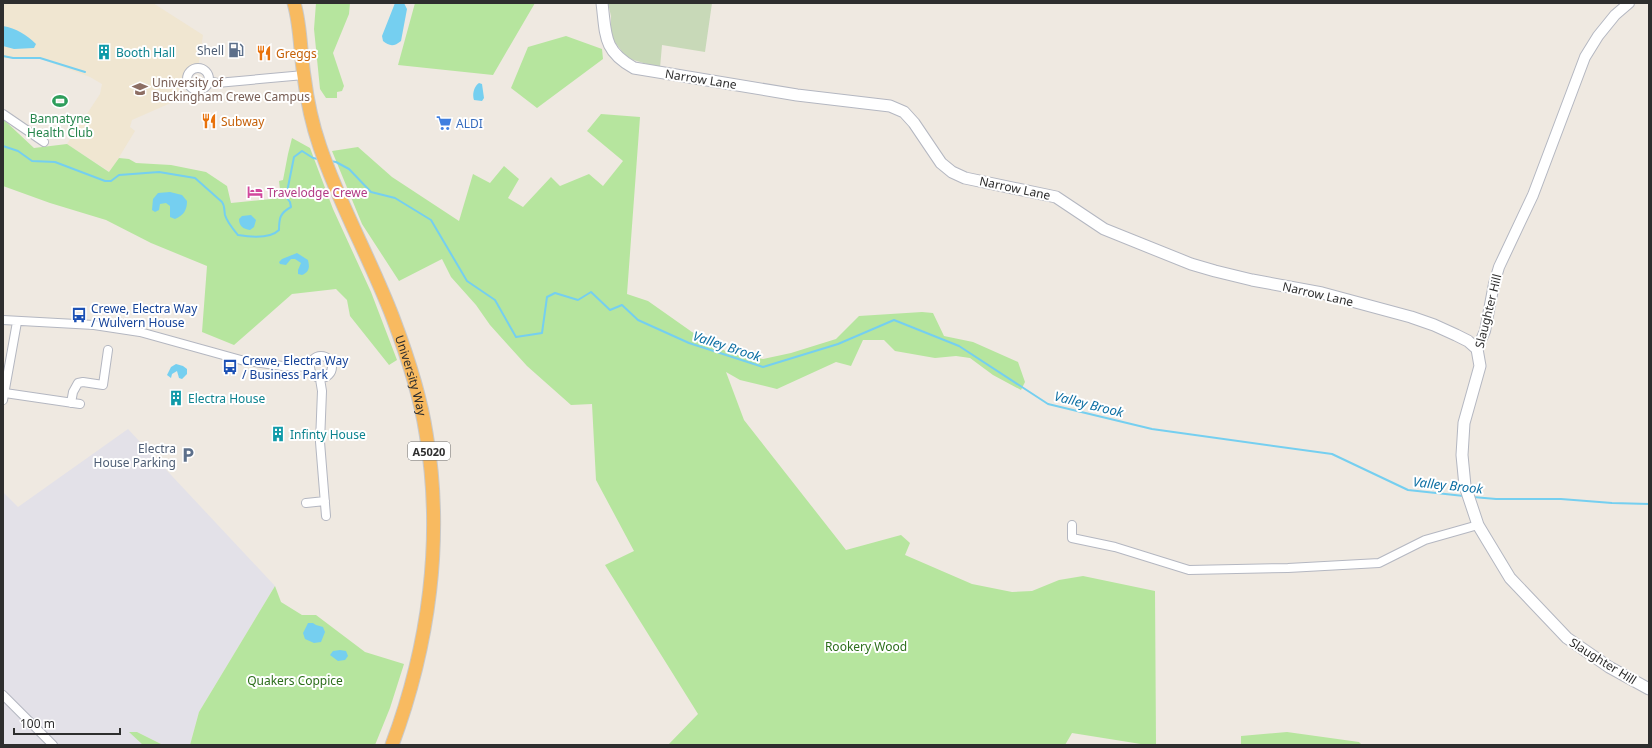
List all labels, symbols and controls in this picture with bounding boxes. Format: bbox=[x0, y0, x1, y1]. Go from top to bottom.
fuel station icon: Shell bbox=[227, 41, 245, 59]
place label: Shell bbox=[197, 42, 224, 59]
building icon: Booth Hall bbox=[95, 43, 113, 61]
place label: Booth Hall bbox=[116, 44, 175, 61]
restaurant icon: Greggs bbox=[255, 44, 273, 62]
place label: Greggs bbox=[276, 45, 317, 62]
street label: Narrow Lane bbox=[664, 65, 738, 93]
place label: University of Buckingham Crewe Campus bbox=[152, 74, 310, 105]
school or university icon: University of Buckingham Crewe Campus bbox=[131, 80, 149, 98]
sports icon: Bannatyne Health Club bbox=[51, 92, 69, 110]
place label: Bannatyne Health Club bbox=[27, 110, 93, 141]
restaurant icon: Subway bbox=[200, 112, 218, 130]
place label: Subway bbox=[221, 113, 265, 130]
supermarket icon: ALDI bbox=[435, 114, 453, 132]
place label: ALDI bbox=[456, 115, 483, 132]
street label: Narrow Lane bbox=[978, 172, 1052, 204]
hotel icon: Travelodge Crewe bbox=[246, 183, 264, 201]
place label: Travelodge Crewe bbox=[267, 184, 368, 201]
street label: Slaughter Hill bbox=[1471, 272, 1505, 350]
street label: Narrow Lane bbox=[1281, 278, 1355, 310]
place label: Crewe, Electra Way / Wulvern House bbox=[91, 300, 198, 331]
bus stop icon: Crewe, Electra Way / Wulvern House bbox=[70, 306, 88, 324]
water label: Valley Brook bbox=[691, 327, 764, 366]
street label: University Way bbox=[391, 333, 431, 418]
place label: Crewe, Electra Way / Business Park bbox=[242, 352, 349, 383]
bus stop icon: Crewe, Electra Way / Business Park bbox=[221, 358, 239, 376]
water label: Valley Brook bbox=[1053, 387, 1126, 421]
building icon: Electra House bbox=[167, 389, 185, 407]
place label: Electra House bbox=[188, 390, 266, 407]
building icon: Infinty House bbox=[269, 425, 287, 443]
place label: Infinty House bbox=[290, 426, 366, 443]
place label: Electra House Parking bbox=[94, 440, 176, 471]
road number: A5020 bbox=[408, 442, 450, 460]
parking icon: Electra House Parking bbox=[179, 446, 197, 464]
water label: Valley Brook bbox=[1412, 472, 1485, 498]
street label: Slaughter Hill bbox=[1566, 634, 1640, 688]
park label: Rookery Wood bbox=[825, 638, 907, 655]
park label: Quakers Coppice bbox=[247, 672, 343, 689]
scale bar bbox=[14, 710, 120, 736]
text: 100 m bbox=[20, 715, 55, 732]

